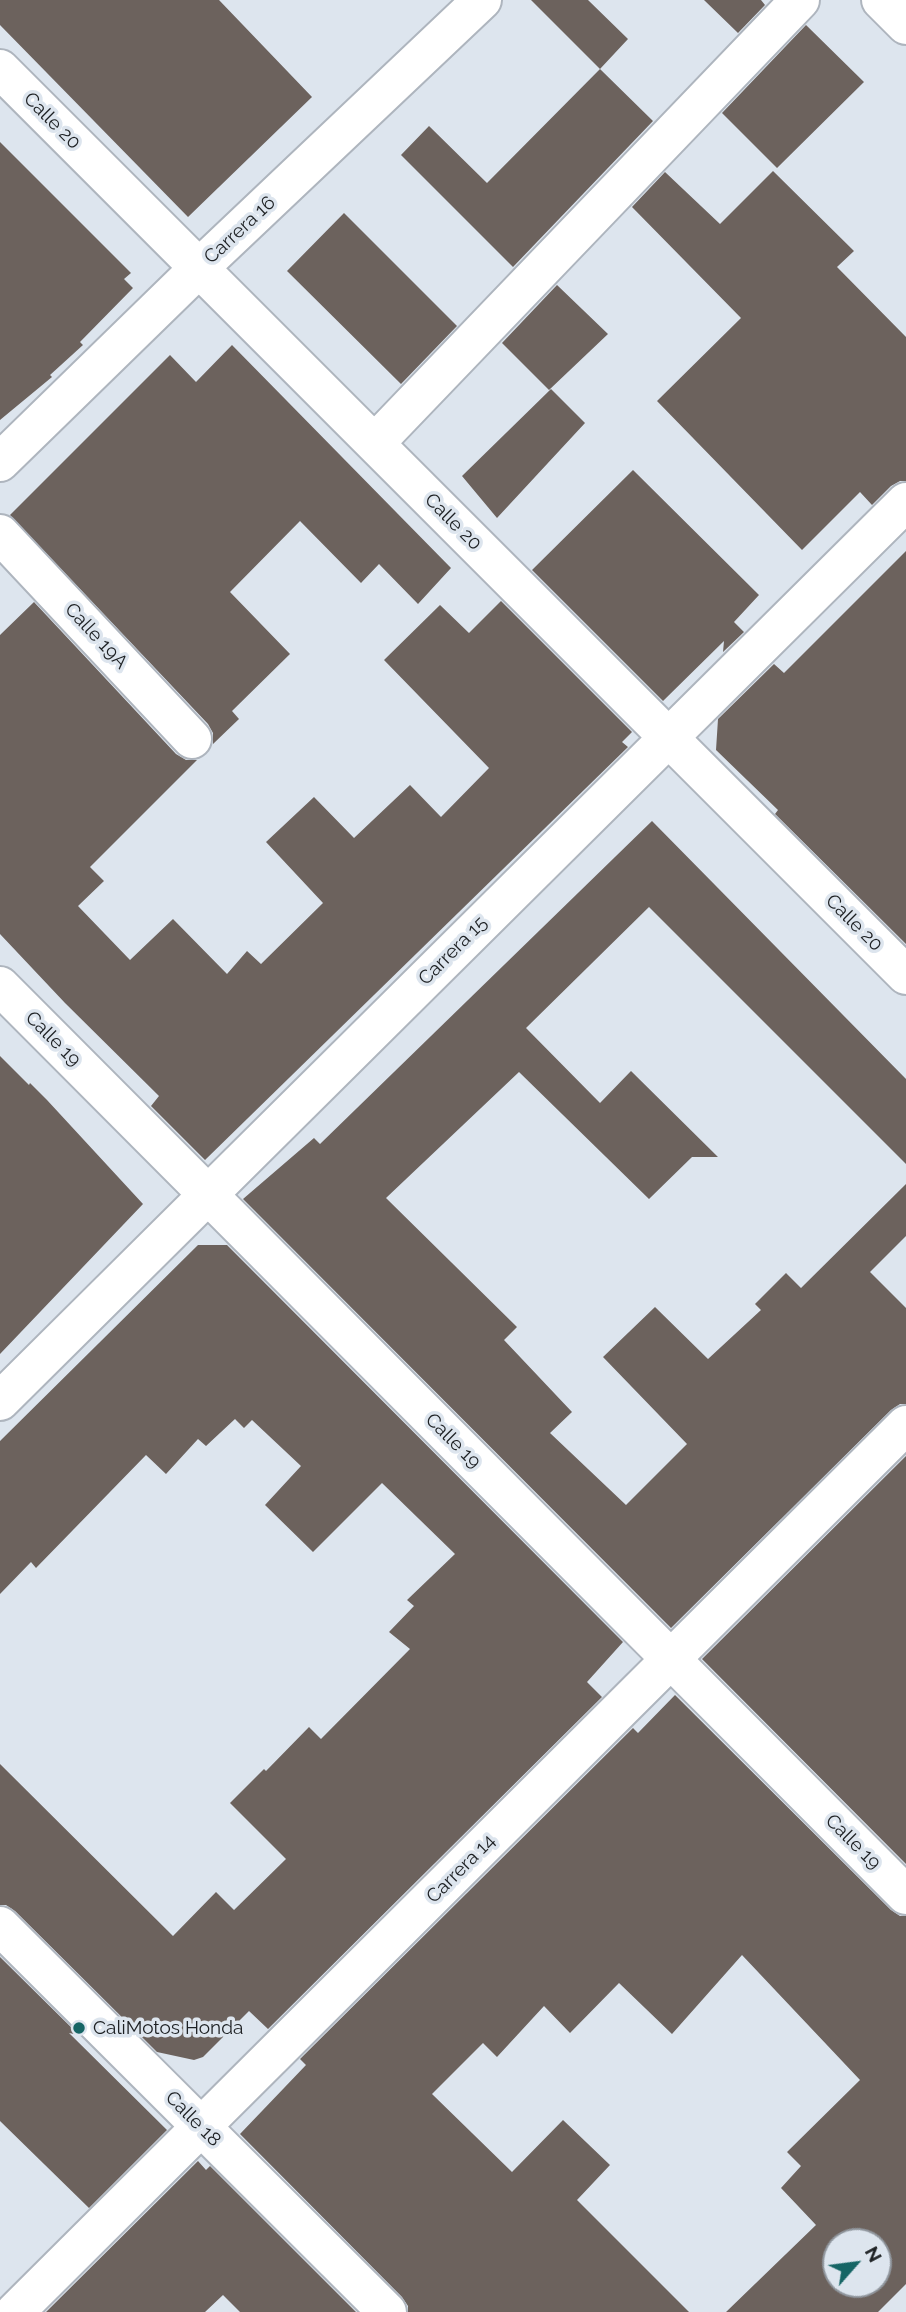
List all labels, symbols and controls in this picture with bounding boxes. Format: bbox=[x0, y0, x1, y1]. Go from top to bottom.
street label: Calle 20 bbox=[19, 88, 85, 154]
street label: Carrera 16 bbox=[200, 191, 280, 269]
street label: Calle 20 bbox=[420, 489, 486, 555]
street label: Calle 19A bbox=[60, 598, 132, 674]
street label: Calle 20 bbox=[821, 890, 887, 956]
street label: Carrera 15 bbox=[414, 912, 492, 990]
street label: Calle 19 bbox=[21, 1007, 85, 1071]
street label: Calle 19 bbox=[421, 1409, 485, 1473]
street label: Calle 19 bbox=[821, 1810, 885, 1874]
street label: Carrera 14 bbox=[422, 1830, 500, 1908]
place label: CaliMotos Honda bbox=[93, 2017, 243, 2039]
marker: CaliMotos Honda bbox=[71, 2020, 87, 2036]
street label: Calle 18 bbox=[161, 2087, 225, 2151]
north arrow bbox=[822, 2228, 892, 2298]
text: N bbox=[861, 2243, 887, 2266]

